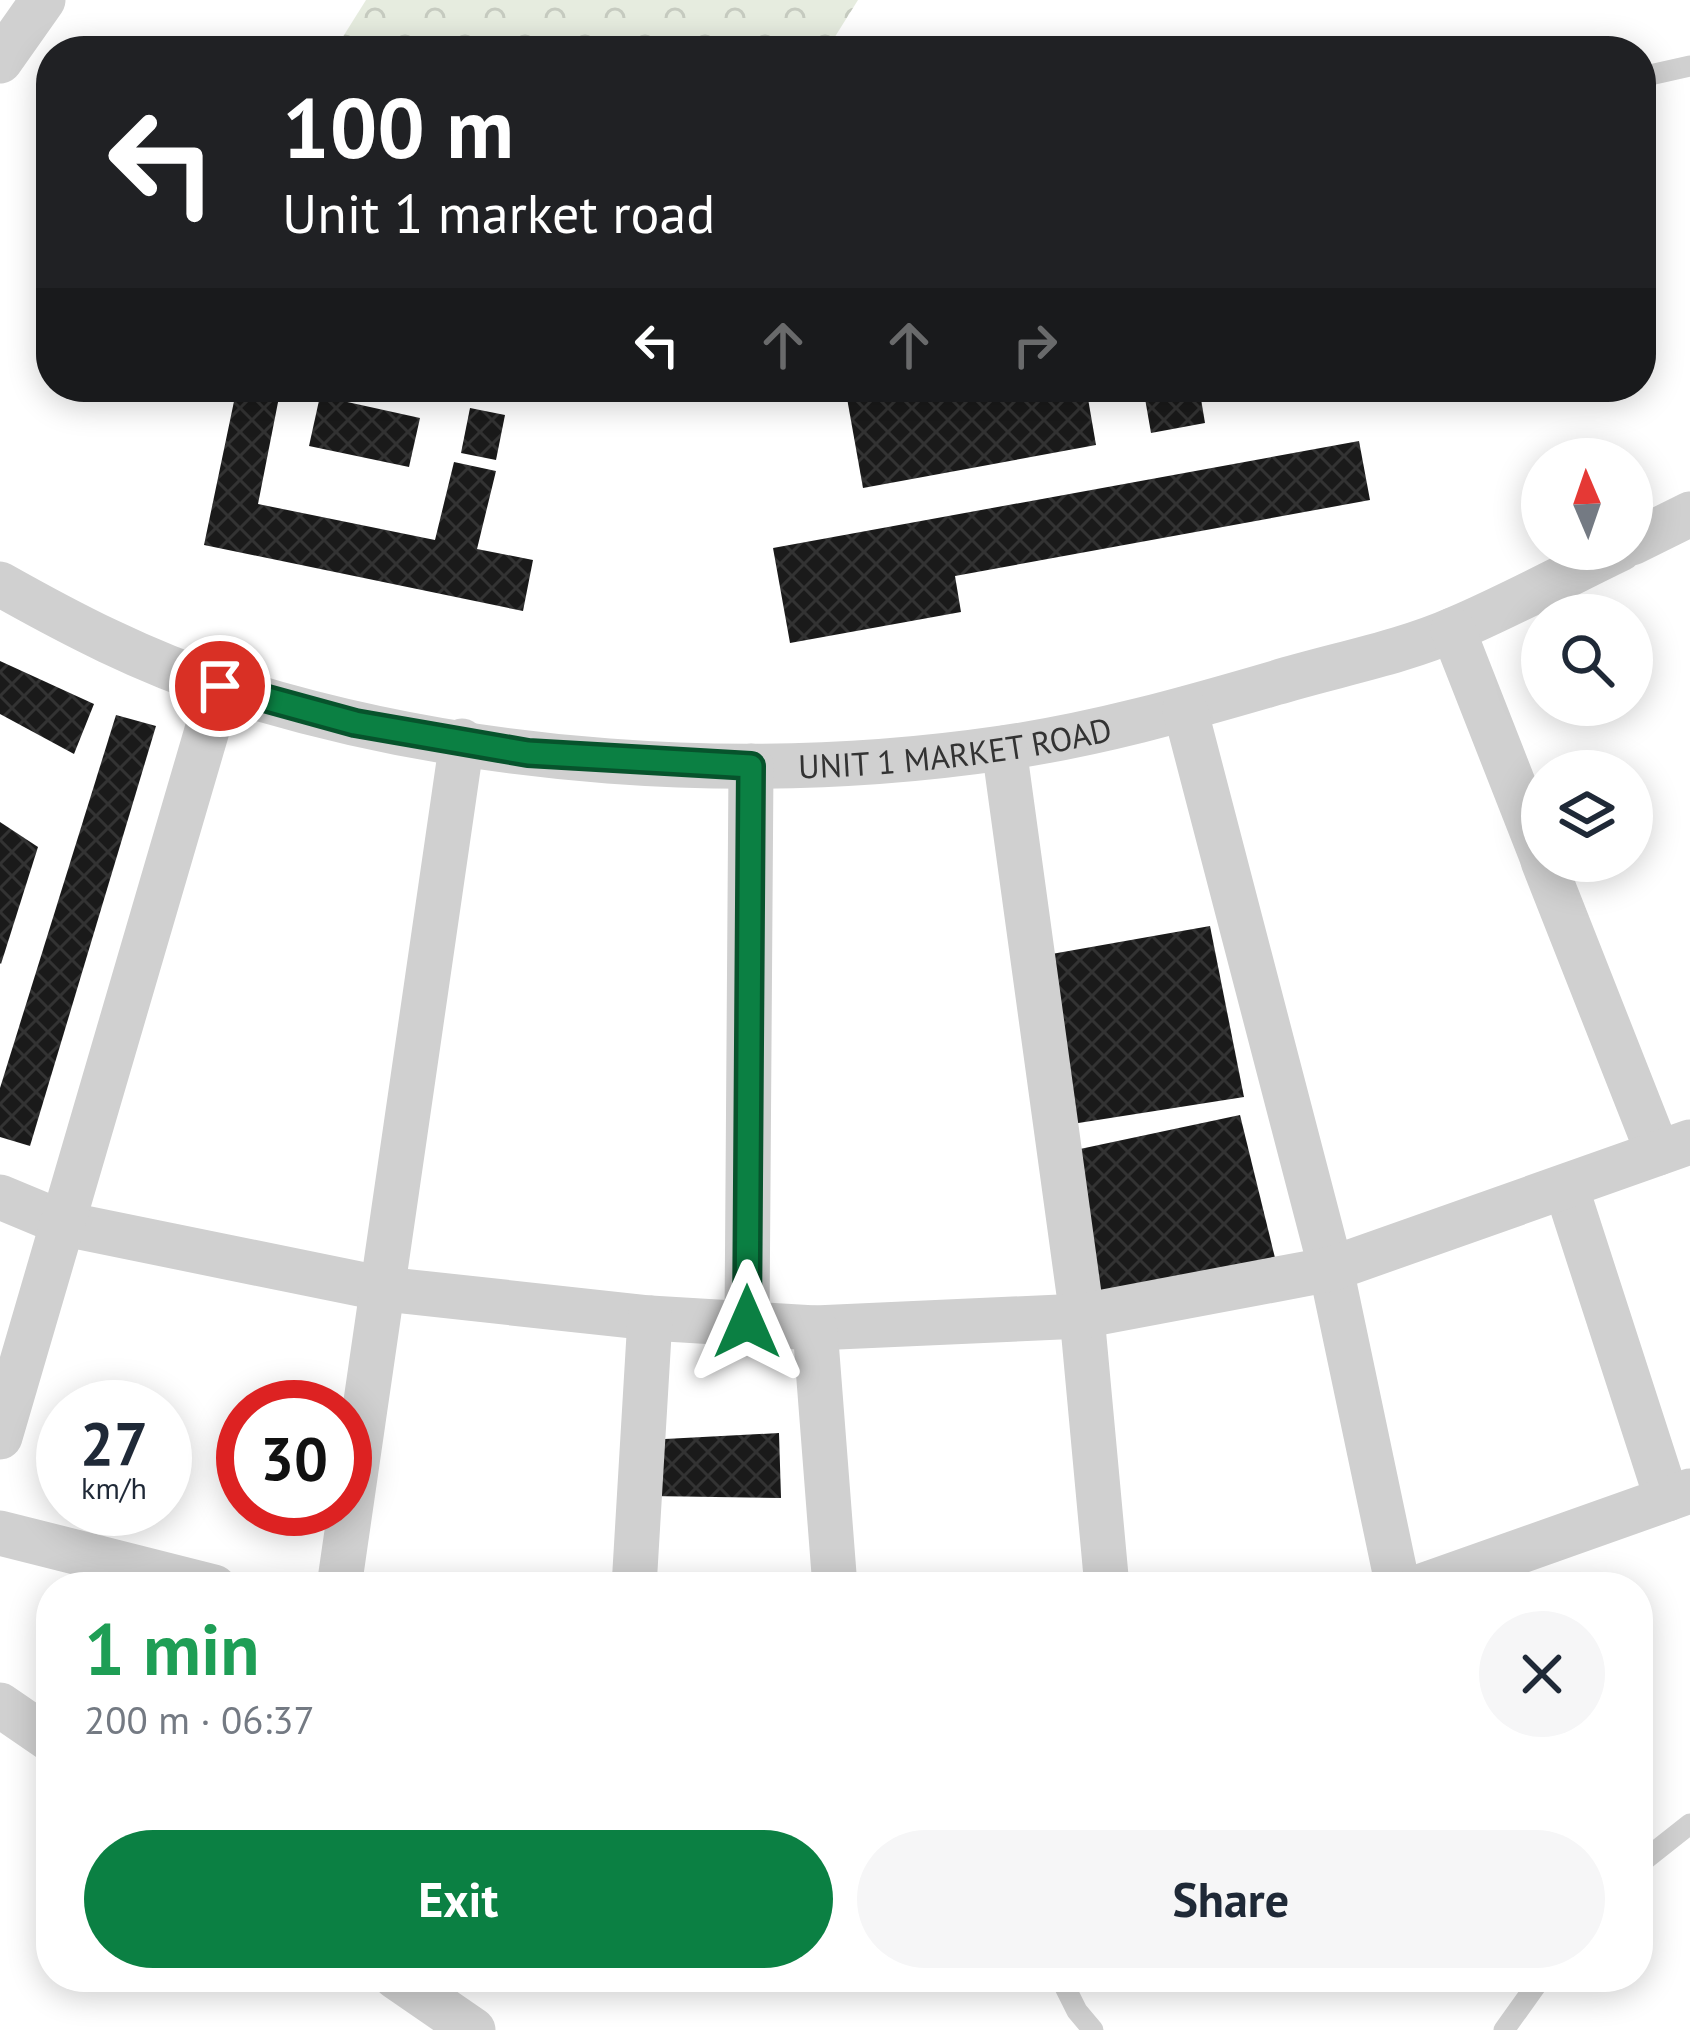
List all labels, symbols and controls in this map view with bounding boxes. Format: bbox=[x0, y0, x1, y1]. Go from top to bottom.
text: 100 m bbox=[282, 72, 514, 181]
icon: left bbox=[84, 84, 240, 240]
text: Unit 1 market road bbox=[282, 178, 715, 248]
icon: left bbox=[624, 312, 690, 378]
icon: ahead bbox=[750, 312, 816, 378]
icon: ahead bbox=[876, 312, 942, 378]
icon: right bbox=[1002, 312, 1068, 378]
north arrow bbox=[1521, 438, 1653, 570]
map controls bbox=[1521, 438, 1653, 882]
button: search bbox=[1521, 594, 1653, 726]
pin bbox=[169, 635, 271, 737]
icon: arrive bbox=[187, 653, 253, 719]
street label: UNIT 1 MARKET ROAD bbox=[797, 706, 1115, 787]
button: layers bbox=[1521, 750, 1653, 882]
position arrow bbox=[684, 1259, 810, 1385]
speed limit sign: 30 bbox=[216, 1380, 372, 1536]
text: 27 bbox=[80, 1404, 148, 1482]
text: km/h bbox=[81, 1468, 147, 1507]
text: 1 min bbox=[84, 1602, 260, 1695]
button: close bbox=[1479, 1611, 1605, 1737]
text: 200 m · 06:37 bbox=[84, 1694, 315, 1745]
button: Exit bbox=[84, 1830, 833, 1968]
button: Share bbox=[857, 1830, 1605, 1968]

